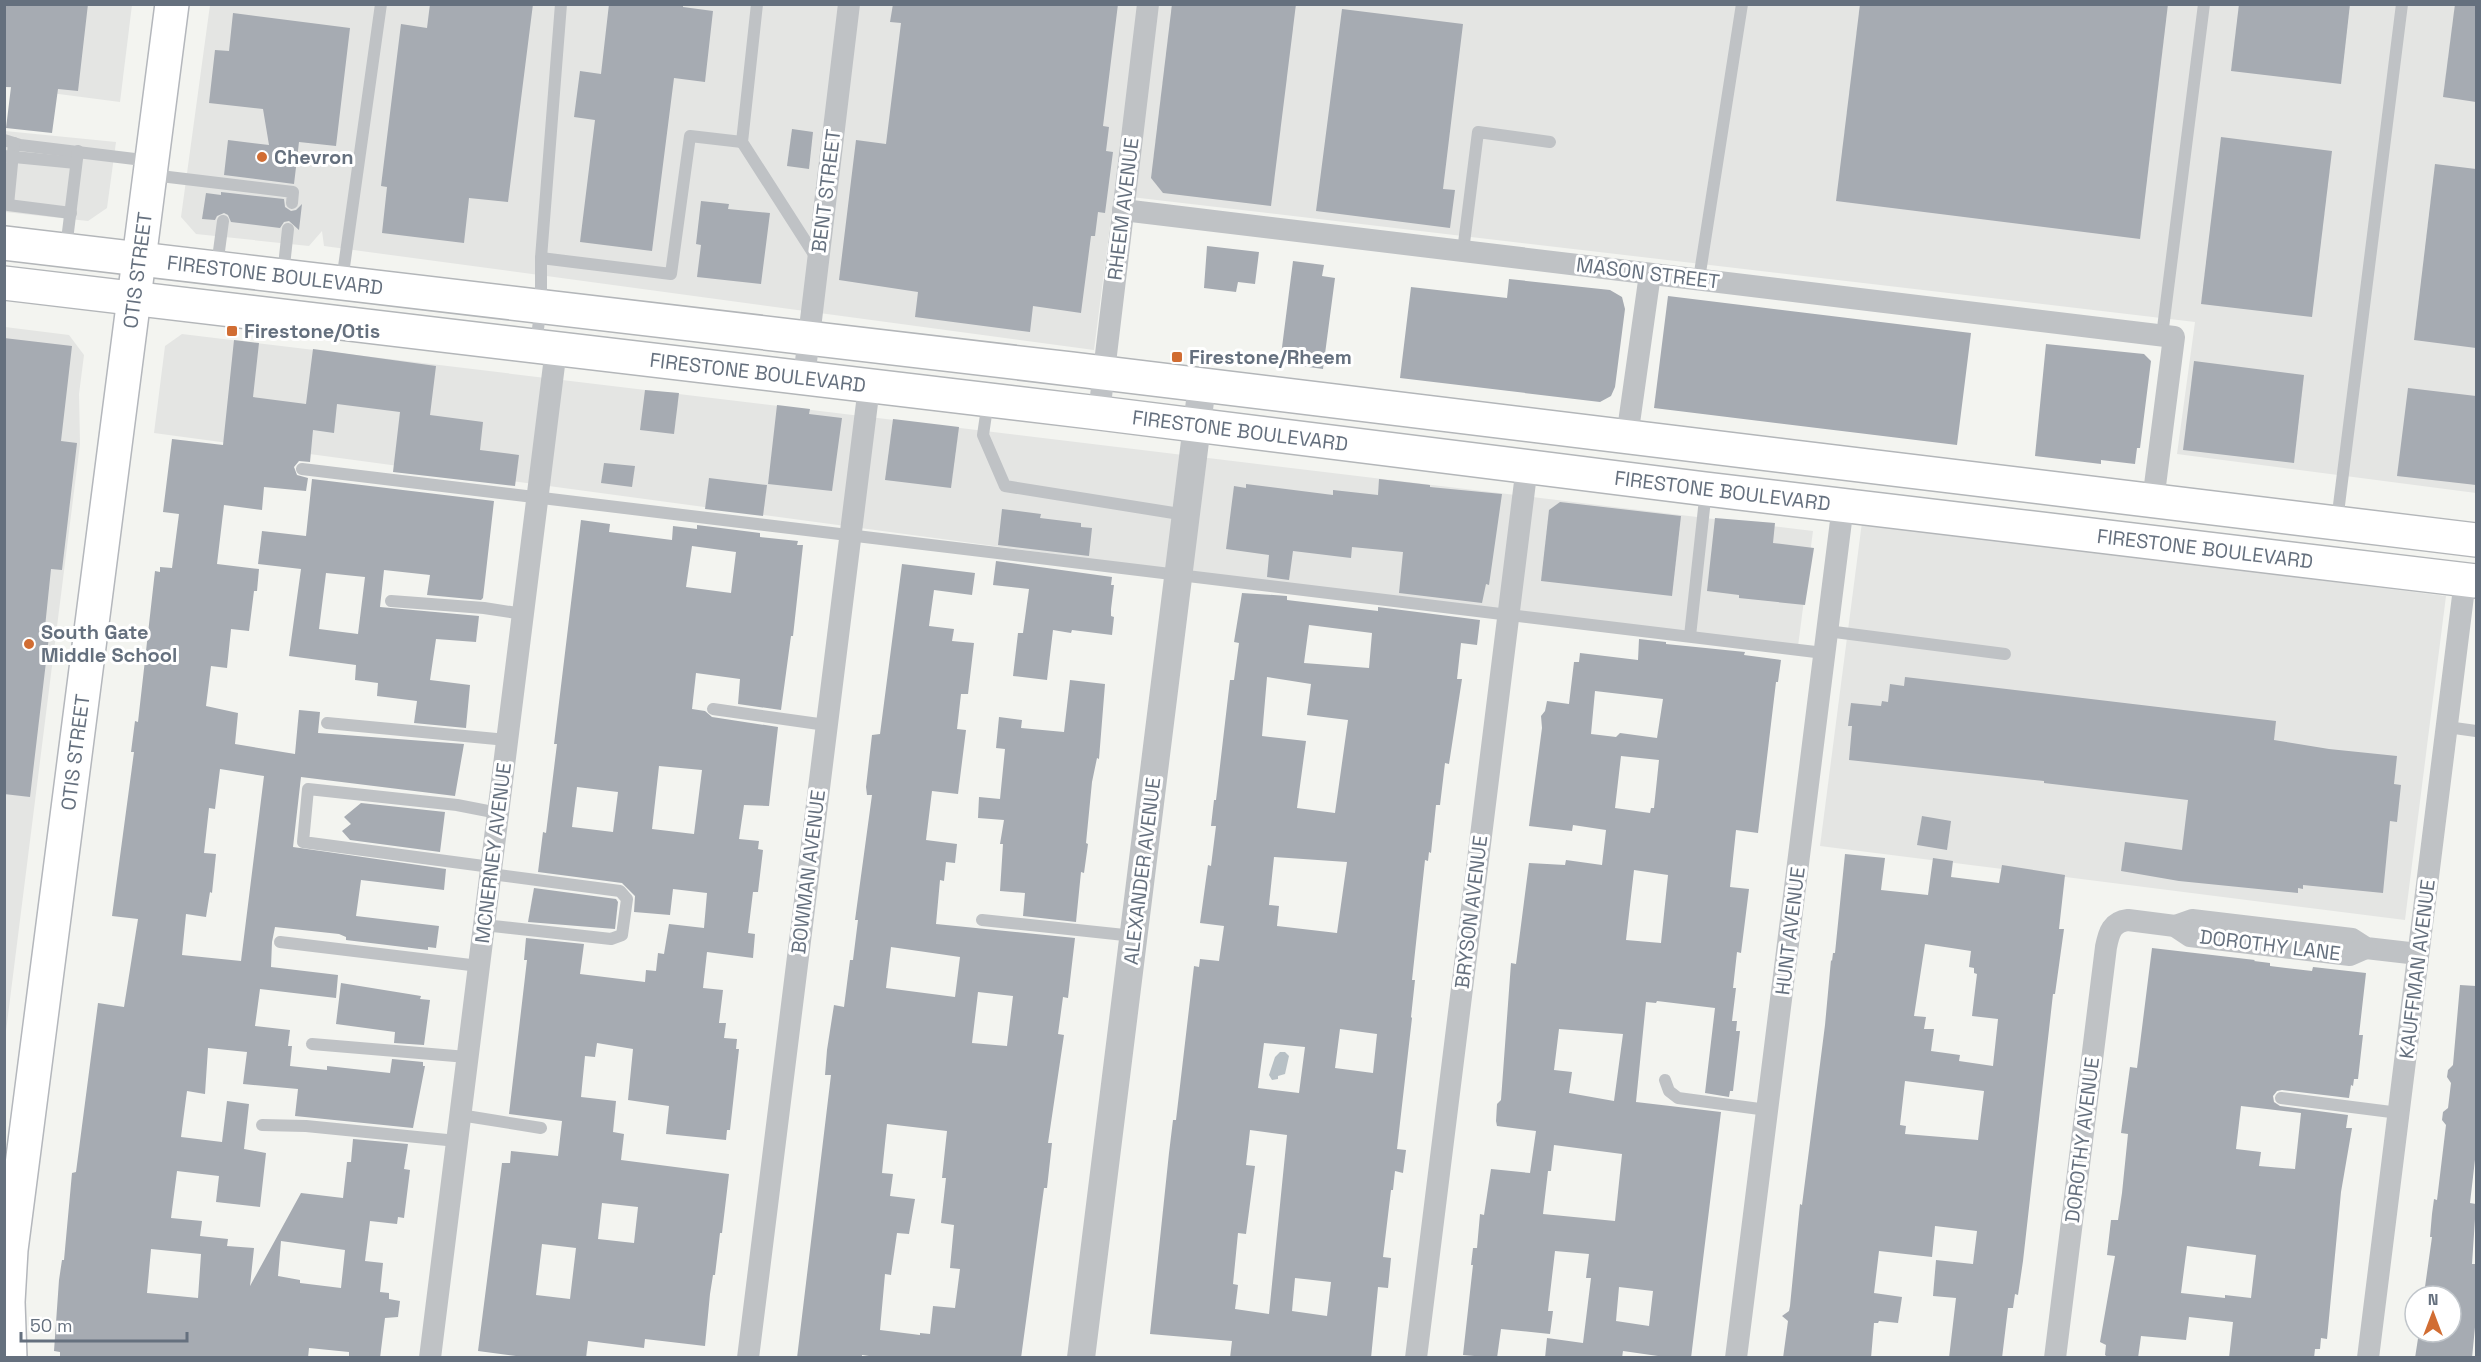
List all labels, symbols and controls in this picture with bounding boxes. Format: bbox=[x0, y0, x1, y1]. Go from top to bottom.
street label: BENT STREET bbox=[806, 127, 847, 254]
street label: RHEEM AVENUE bbox=[1101, 136, 1145, 282]
place label: Chevron bbox=[274, 144, 354, 170]
marker: Chevron bbox=[255, 150, 269, 164]
street label: OTIS STREET bbox=[117, 210, 158, 330]
street label: FIRESTONE BOULEVARD bbox=[166, 249, 385, 301]
street label: MASON STREET bbox=[1575, 251, 1721, 295]
place label: Firestone/Otis bbox=[244, 318, 380, 344]
marker: Firestone/Otis bbox=[225, 324, 239, 338]
place label: Firestone/Rheem bbox=[1189, 344, 1352, 370]
street label: FIRESTONE BOULEVARD bbox=[648, 347, 867, 398]
marker: Firestone/Rheem bbox=[1170, 350, 1184, 364]
street label: FIRESTONE BOULEVARD bbox=[1131, 404, 1350, 457]
street label: FIRESTONE BOULEVARD bbox=[1613, 465, 1832, 517]
street label: FIRESTONE BOULEVARD bbox=[2096, 523, 2315, 574]
place label: South Gate Middle School bbox=[41, 619, 177, 668]
marker: South Gate Middle School bbox=[22, 637, 36, 651]
street label: OTIS STREET bbox=[55, 692, 96, 812]
street label: MCNERNEY AVENUE bbox=[469, 761, 517, 945]
street label: ALEXANDER AVENUE bbox=[1118, 776, 1166, 966]
street label: BOWMAN AVENUE bbox=[785, 788, 831, 956]
street label: BRYSON AVENUE bbox=[1449, 834, 1493, 990]
street label: HUNT AVENUE bbox=[1769, 865, 1811, 997]
street label: KAUFFMAN AVENUE bbox=[2393, 878, 2441, 1060]
street label: DOROTHY LANE bbox=[2198, 923, 2342, 967]
street label: DOROTHY AVENUE bbox=[2059, 1056, 2105, 1224]
north arrow bbox=[2403, 1284, 2463, 1344]
text: N bbox=[2428, 1289, 2438, 1310]
scale bar bbox=[21, 1305, 188, 1343]
text: 50 m bbox=[30, 1314, 72, 1337]

